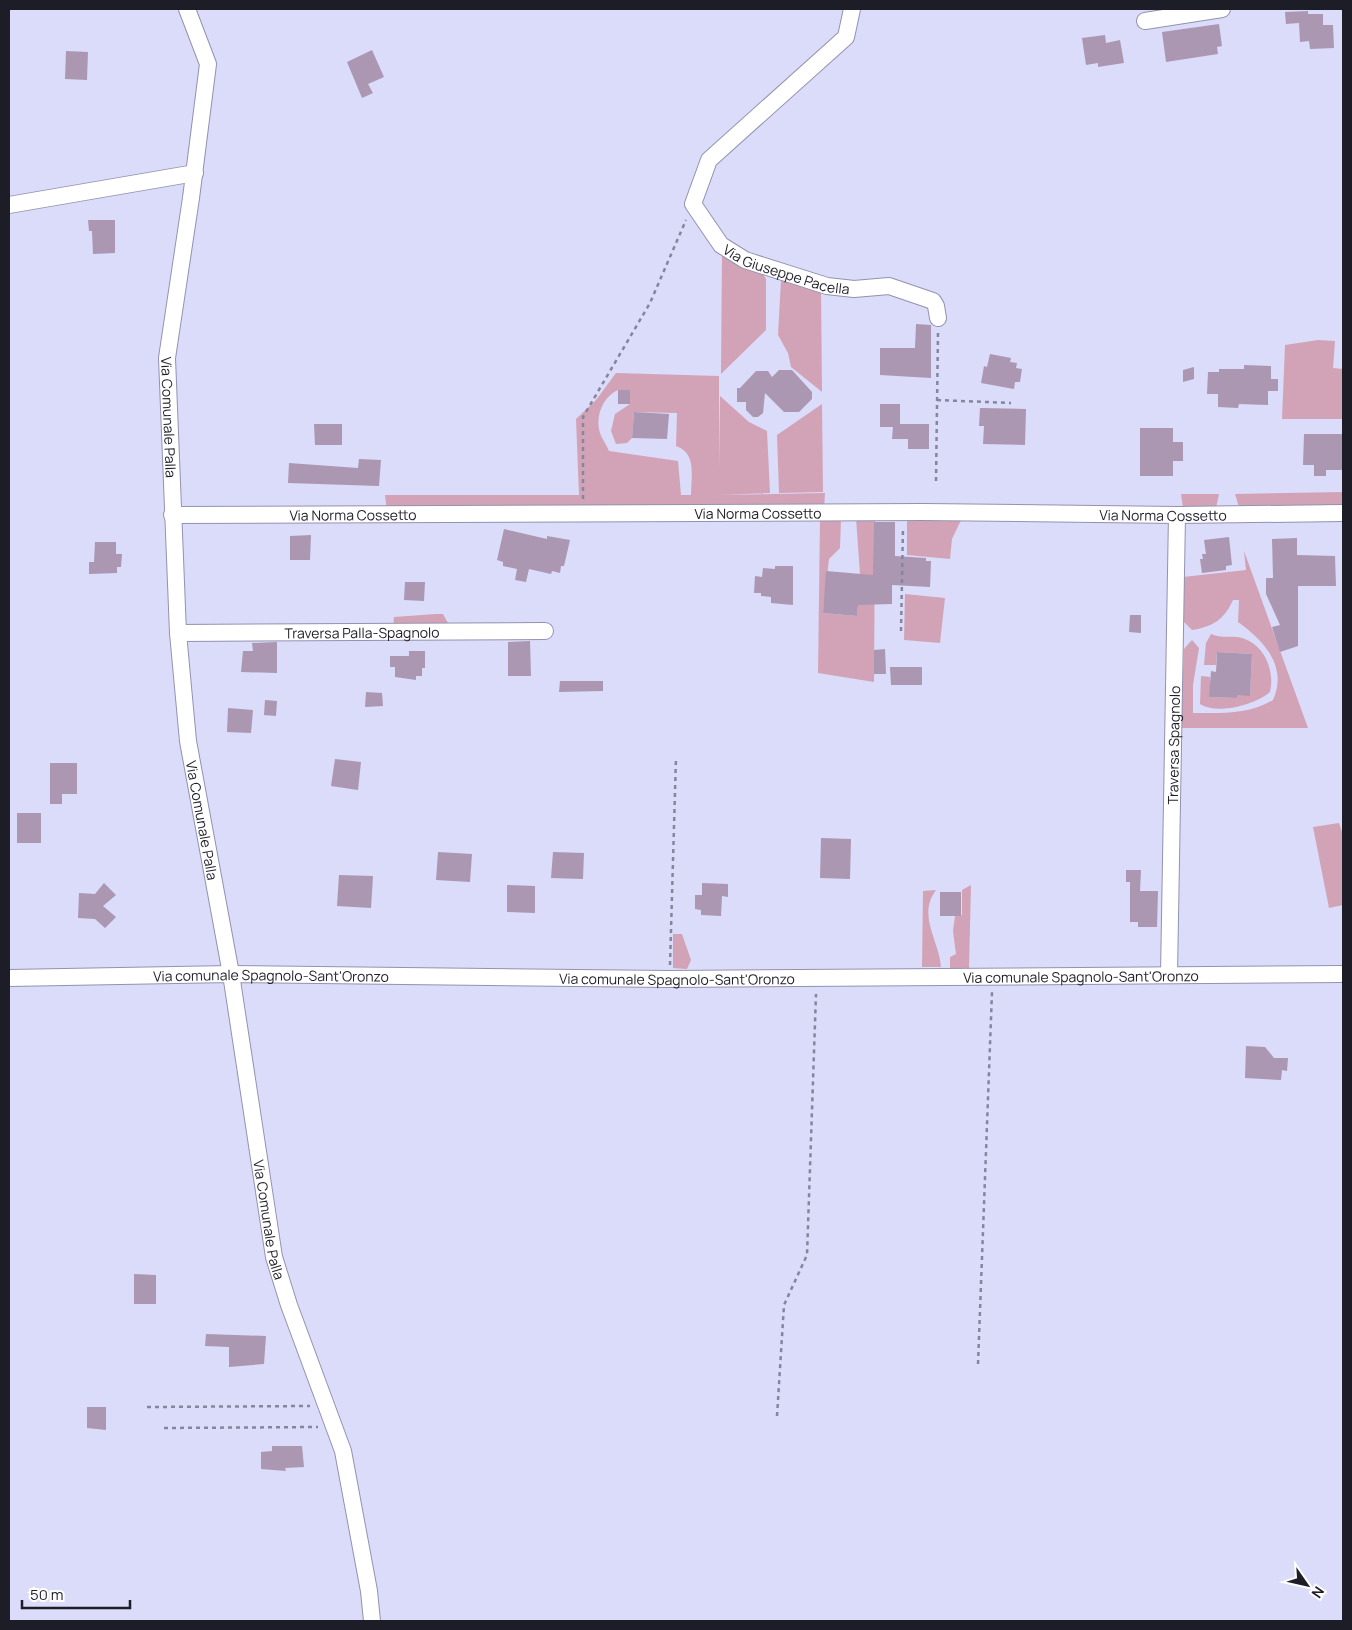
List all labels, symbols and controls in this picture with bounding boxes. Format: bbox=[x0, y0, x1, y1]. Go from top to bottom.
street label: Via Giuseppe Pacella bbox=[720, 239, 851, 298]
street label: Via Comunale Palla bbox=[157, 356, 181, 478]
street label: Via Norma Cossetto bbox=[694, 503, 822, 522]
street label: Via Norma Cossetto bbox=[289, 505, 417, 524]
street label: Via Norma Cossetto bbox=[1099, 505, 1227, 525]
street label: Traversa Palla-Spagnolo bbox=[284, 622, 440, 642]
street label: Traversa Spagnolo bbox=[1162, 685, 1184, 805]
street label: Via Comunale Palla bbox=[182, 759, 223, 882]
street label: Via comunale Spagnolo-Sant'Oronzo bbox=[153, 964, 389, 985]
street label: Via comunale Spagnolo-Sant'Oronzo bbox=[963, 966, 1199, 986]
street label: Via comunale Spagnolo-Sant'Oronzo bbox=[559, 968, 795, 989]
street label: Via Comunale Palla bbox=[250, 1158, 290, 1282]
north arrow bbox=[1282, 1560, 1332, 1610]
scale bar bbox=[22, 1578, 130, 1610]
text: N bbox=[1308, 1583, 1329, 1602]
text: 50 m bbox=[30, 1584, 64, 1605]

